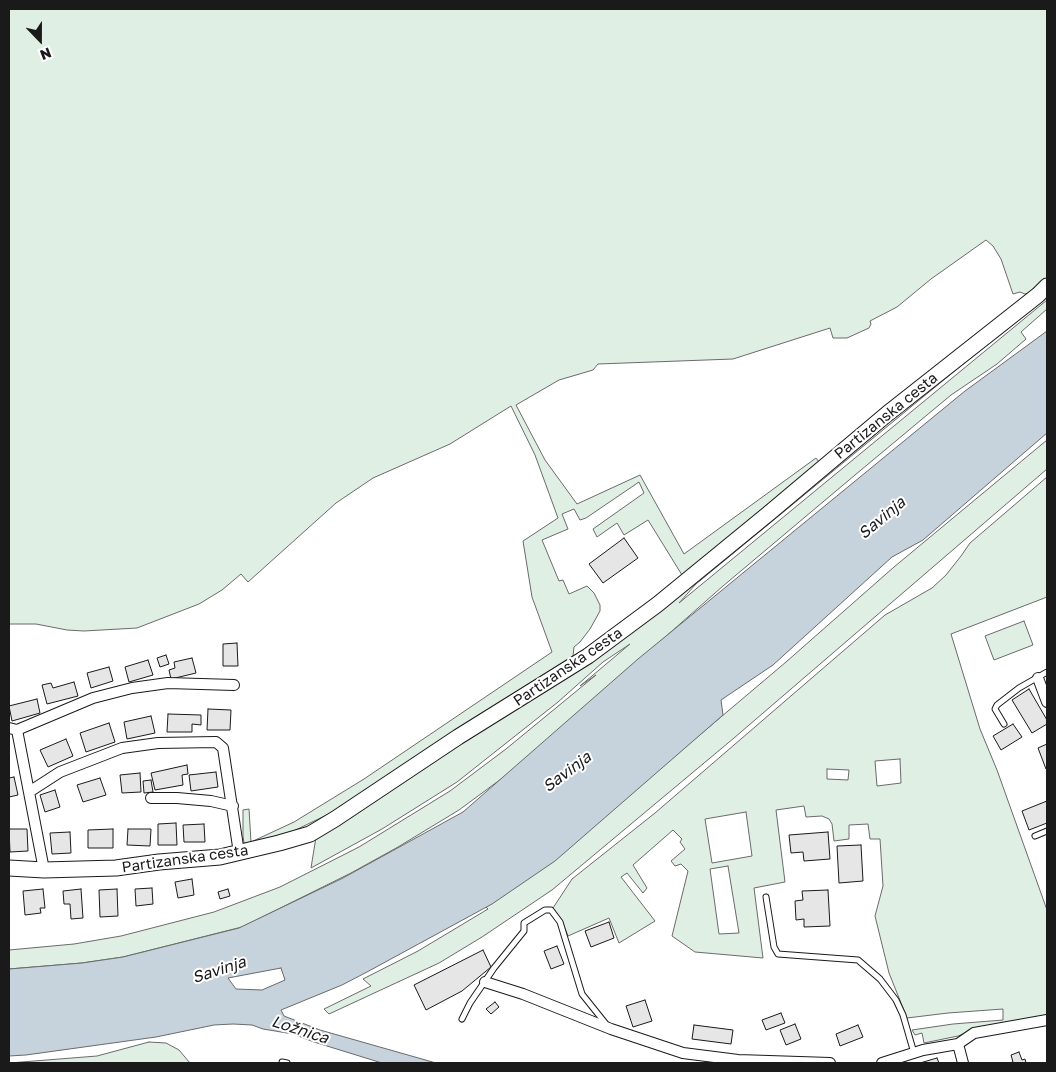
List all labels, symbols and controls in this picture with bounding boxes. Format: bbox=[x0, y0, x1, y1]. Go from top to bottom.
north arrow bbox=[15, 15, 65, 65]
text: N bbox=[38, 44, 54, 64]
street label: Partizanska cesta bbox=[831, 369, 941, 463]
water label: Savinja bbox=[855, 493, 909, 543]
street label: Partizanska cesta bbox=[510, 624, 626, 710]
water label: Savinja bbox=[539, 748, 595, 796]
street label: Partizanska cesta bbox=[121, 841, 249, 877]
water label: Savinja bbox=[190, 952, 248, 988]
water label: Ložnica bbox=[269, 1012, 331, 1048]

